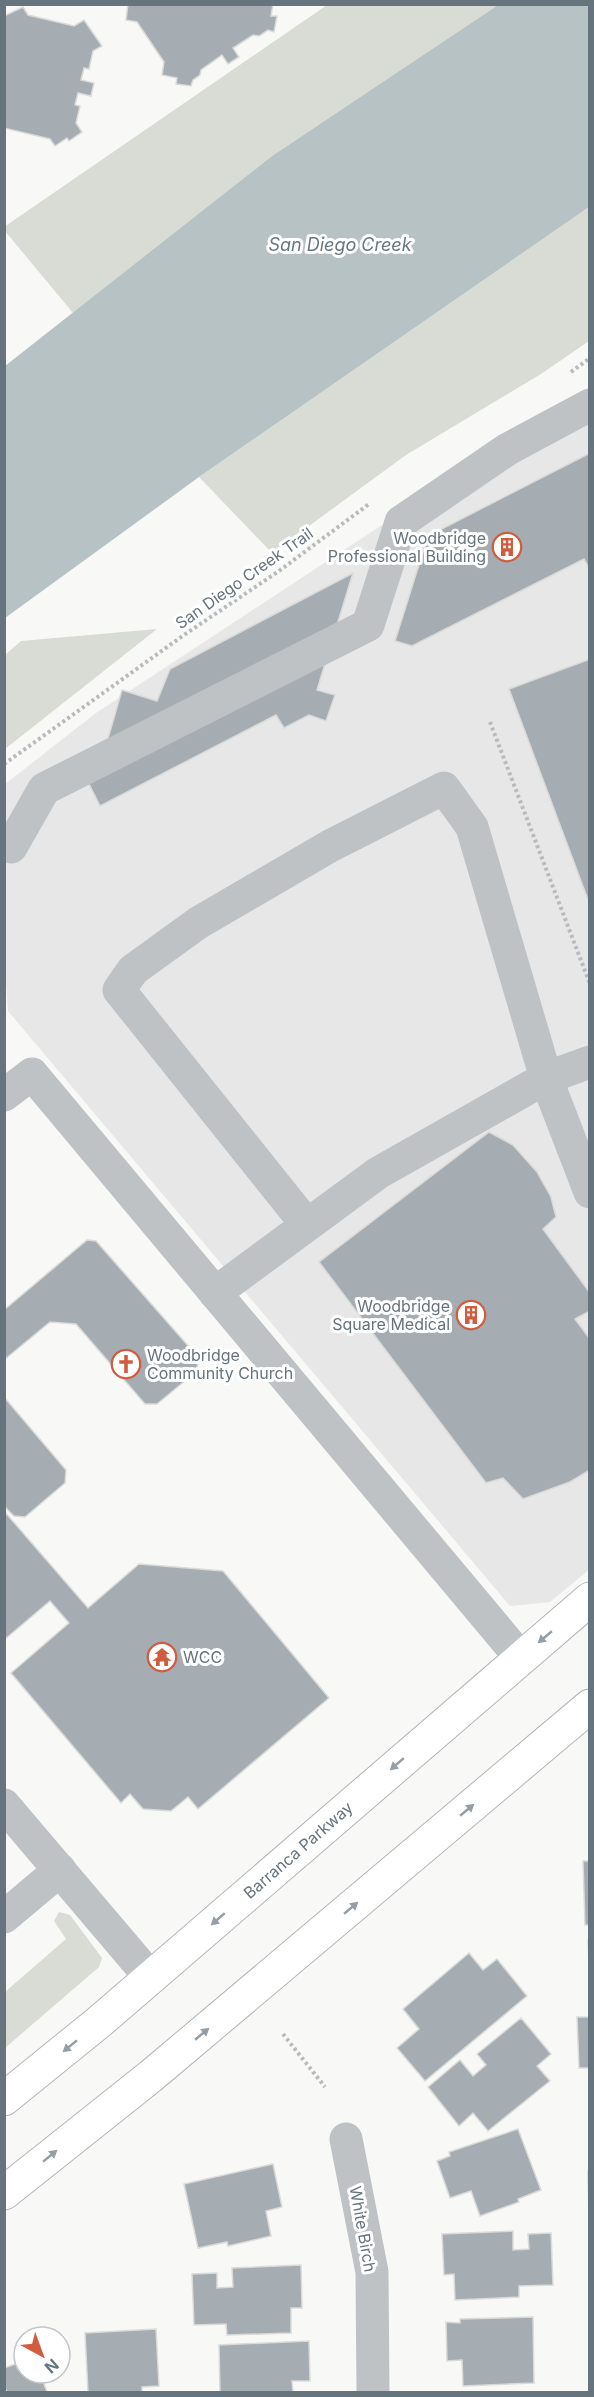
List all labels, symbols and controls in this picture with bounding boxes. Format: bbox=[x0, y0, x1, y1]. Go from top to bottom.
water label: San Diego Creek bbox=[268, 234, 413, 255]
street label: San Diego Creek Trail bbox=[171, 523, 317, 633]
place label: Woodbridge Professional Building bbox=[328, 528, 486, 566]
building icon: Woodbridge Professional Building bbox=[491, 531, 523, 563]
place label: Woodbridge Square Medical bbox=[332, 1296, 450, 1334]
building icon: Woodbridge Square Medical bbox=[455, 1299, 487, 1331]
place label: Woodbridge Community Church bbox=[147, 1345, 293, 1383]
church icon: Woodbridge Community Church bbox=[110, 1348, 142, 1380]
one-way arrow bbox=[537, 1630, 553, 1643]
temple icon: WCC bbox=[146, 1641, 178, 1673]
place label: WCC bbox=[183, 1647, 222, 1667]
one-way arrow bbox=[390, 1757, 405, 1770]
street label: Barranca Parkway bbox=[239, 1797, 357, 1903]
one-way arrow bbox=[459, 1804, 475, 1817]
one-way arrow bbox=[343, 1902, 358, 1915]
one-way arrow bbox=[211, 1912, 226, 1925]
one-way arrow bbox=[194, 2028, 209, 2040]
one-way arrow bbox=[63, 2039, 78, 2052]
one-way arrow bbox=[42, 2150, 58, 2163]
street label: White Birch bbox=[346, 2185, 380, 2273]
north arrow bbox=[12, 2325, 72, 2385]
text: N bbox=[41, 2355, 63, 2378]

